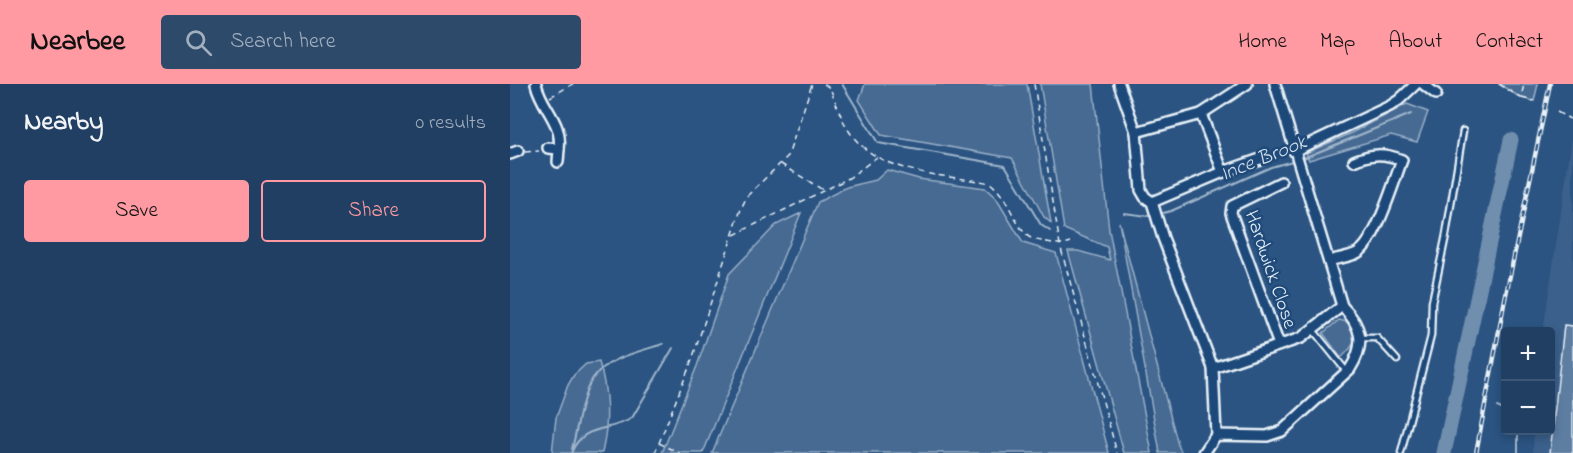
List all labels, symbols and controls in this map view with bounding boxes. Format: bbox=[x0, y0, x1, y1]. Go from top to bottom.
search box bbox=[161, 15, 581, 69]
text: Nearbee bbox=[30, 22, 125, 63]
icon: search bbox=[182, 26, 215, 59]
text: Search here bbox=[230, 26, 336, 58]
text: Home bbox=[1238, 27, 1287, 57]
text: Map bbox=[1320, 27, 1355, 57]
text: About bbox=[1388, 27, 1442, 57]
text: Contact bbox=[1475, 27, 1543, 57]
text: Nearby bbox=[24, 104, 103, 142]
text: 0 results bbox=[415, 109, 486, 138]
water label: Ince Brook bbox=[1216, 128, 1312, 190]
button: Save bbox=[24, 180, 249, 242]
button: Share bbox=[261, 180, 486, 242]
street label: Hardwick Close bbox=[1236, 207, 1303, 333]
map controls bbox=[1501, 327, 1555, 435]
button: + bbox=[1501, 327, 1555, 381]
button: − bbox=[1501, 381, 1555, 435]

